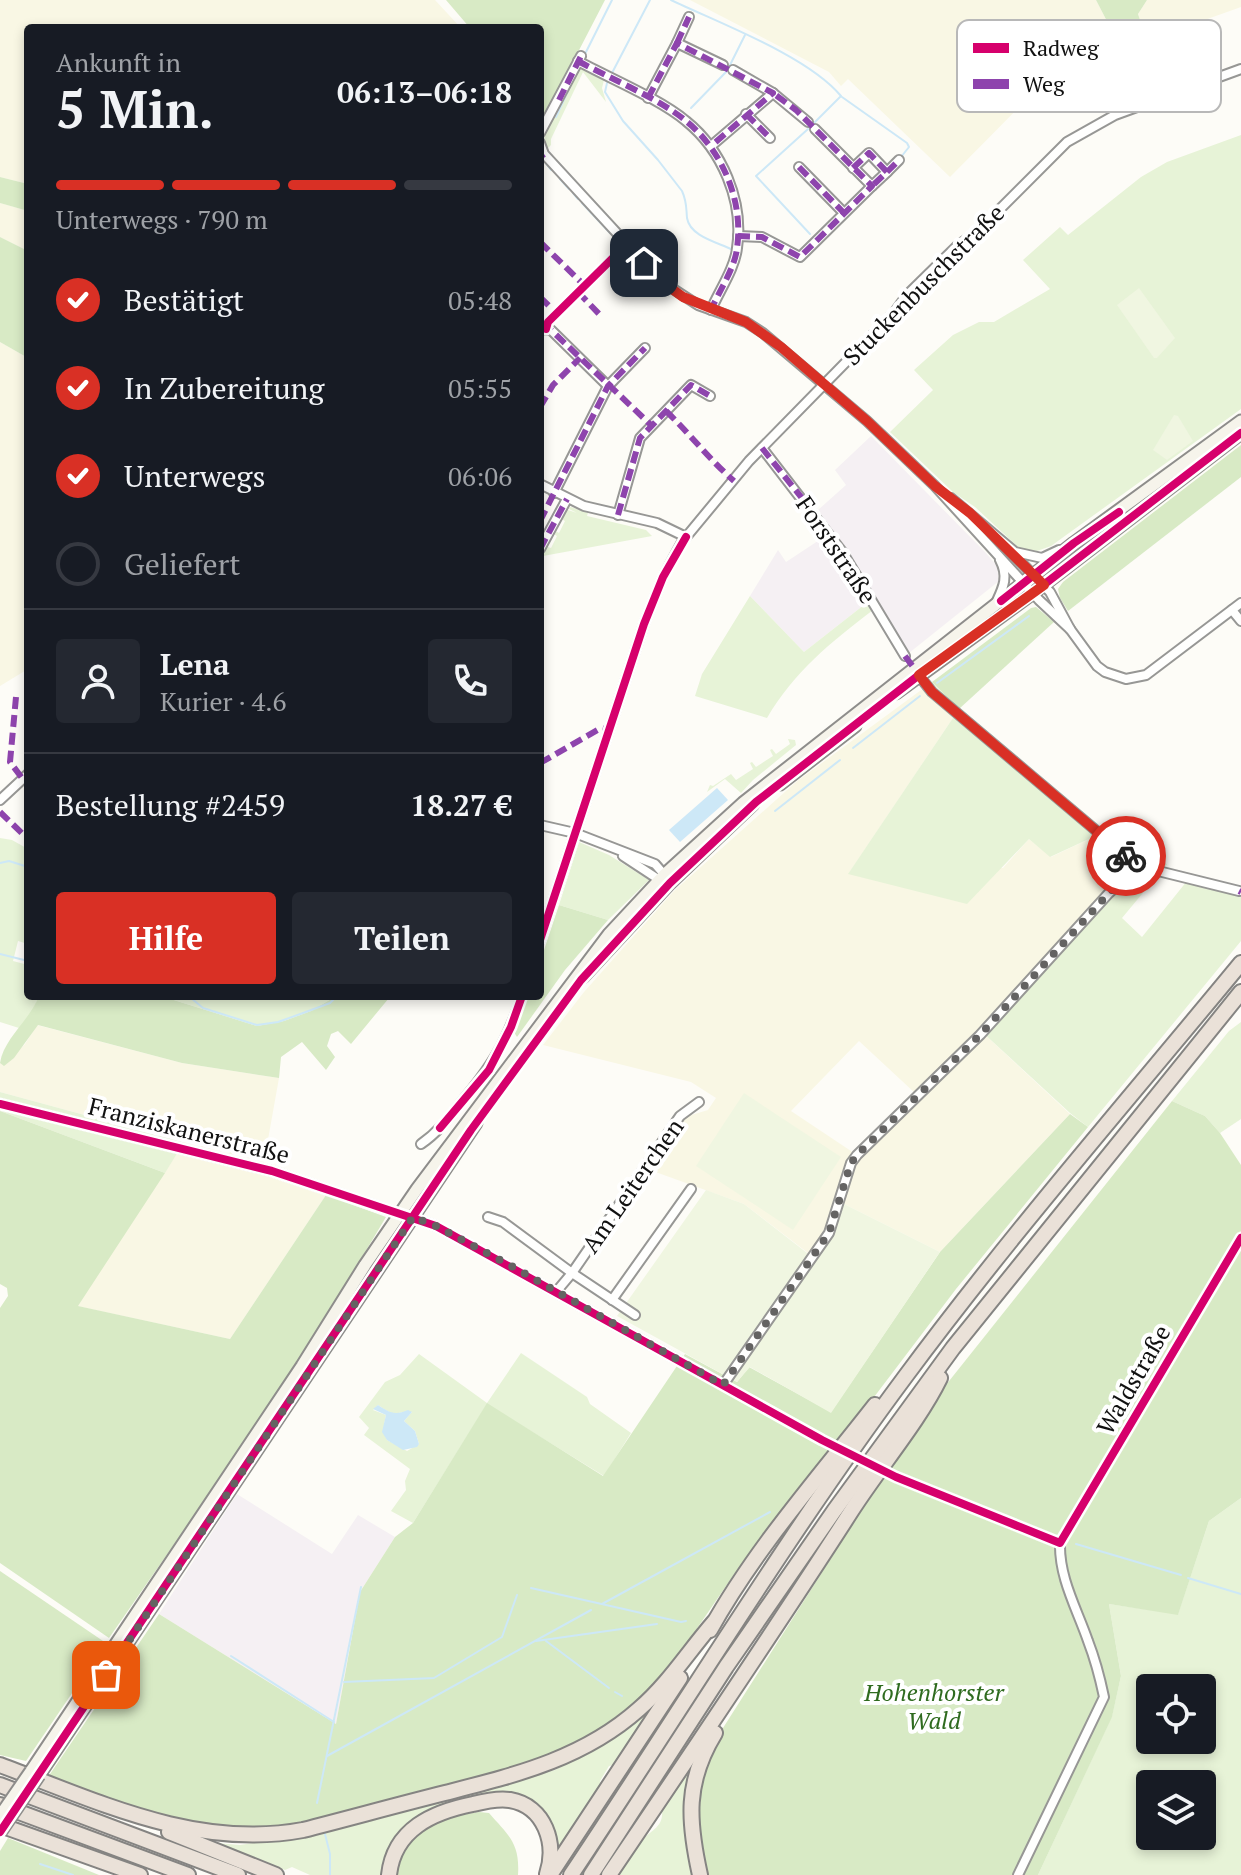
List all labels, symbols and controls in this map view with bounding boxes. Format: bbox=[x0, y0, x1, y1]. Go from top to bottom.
legend bbox=[957, 20, 1221, 112]
text: Radweg bbox=[1023, 33, 1099, 62]
text: Ankunft in bbox=[56, 45, 181, 79]
text: Weg bbox=[1023, 69, 1065, 98]
text: 06:13–06:18 bbox=[337, 72, 512, 112]
text: 5 Min. bbox=[56, 74, 214, 143]
street label: Stuckenbuschstraße bbox=[836, 197, 1011, 372]
text: Unterwegs · 790 m bbox=[56, 202, 268, 236]
pin bbox=[610, 229, 678, 297]
icon: home bbox=[622, 241, 666, 285]
icon: check bbox=[56, 278, 100, 322]
text: Bestätigt bbox=[124, 280, 244, 320]
text: 05:48 bbox=[448, 283, 512, 317]
icon: check bbox=[56, 366, 100, 410]
text: In Zubereitung bbox=[124, 368, 324, 408]
text: 05:55 bbox=[448, 371, 512, 405]
icon: check bbox=[56, 454, 100, 498]
text: Unterwegs bbox=[124, 456, 265, 496]
text: 06:06 bbox=[448, 459, 512, 493]
street label: Forststraße bbox=[789, 490, 884, 609]
text: Geliefert bbox=[124, 544, 240, 584]
button: person bbox=[56, 639, 140, 723]
button: phone bbox=[428, 639, 512, 723]
text: Lena bbox=[160, 644, 230, 684]
text: Kurier · 4.6 bbox=[160, 684, 286, 718]
text: Bestellung #2459 bbox=[56, 785, 285, 825]
text: 18.27 € bbox=[410, 785, 512, 825]
courier bbox=[1086, 816, 1166, 896]
icon: bike bbox=[1104, 834, 1148, 878]
button: Hilfe bbox=[56, 892, 276, 984]
button: Teilen bbox=[292, 892, 512, 984]
street label: Franziskanerstraße bbox=[85, 1090, 293, 1170]
street label: Am Leiterchen bbox=[574, 1112, 690, 1259]
street label: Waldstraße bbox=[1089, 1319, 1177, 1440]
pin bbox=[72, 1641, 140, 1709]
icon: bag bbox=[84, 1653, 128, 1697]
map controls bbox=[1136, 1674, 1216, 1850]
button: locate bbox=[1136, 1674, 1216, 1754]
park label: Hohenhorster Wald bbox=[863, 1676, 1005, 1736]
button: layers bbox=[1136, 1770, 1216, 1850]

